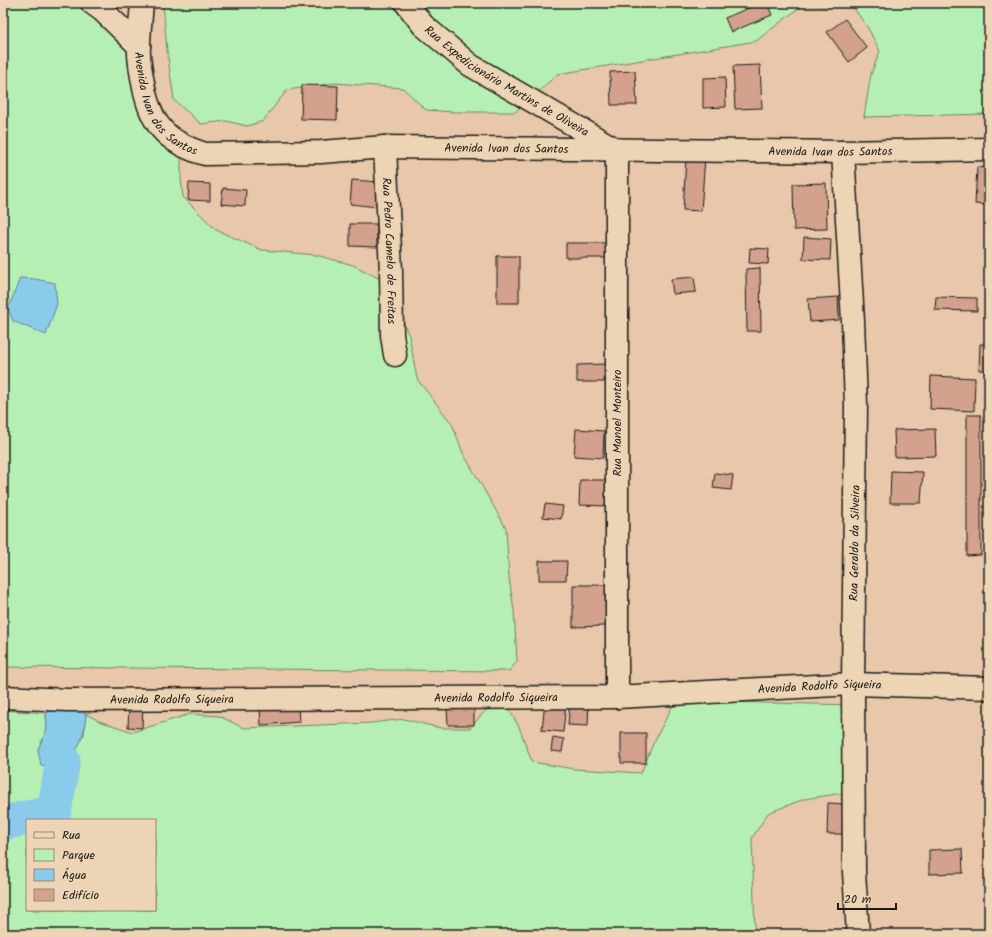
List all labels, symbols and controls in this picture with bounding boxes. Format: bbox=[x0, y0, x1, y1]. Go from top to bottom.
street label: Rua Expedicionário Martins de Oliveira bbox=[420, 21, 593, 142]
street label: Avenida Ivan dos Santos bbox=[129, 51, 200, 160]
street label: Avenida Ivan dos Santos bbox=[444, 138, 569, 159]
street label: Avenida Ivan dos Santos bbox=[768, 141, 893, 162]
street label: Rua Pedro Camelo de Freitas bbox=[377, 177, 401, 324]
street label: Rua Manoel Monteiro bbox=[608, 370, 627, 476]
street label: Rua Geraldo da Silveira bbox=[844, 484, 866, 601]
street label: Avenida Rodolfo Siqueira bbox=[757, 674, 882, 699]
street label: Avenida Rodolfo Siqueira bbox=[434, 688, 558, 707]
street label: Avenida Rodolfo Siqueira bbox=[110, 690, 234, 709]
legend bbox=[26, 819, 156, 911]
text: Rua bbox=[62, 826, 81, 845]
text: Parque bbox=[62, 846, 96, 865]
text: Água bbox=[62, 866, 87, 885]
scale bar bbox=[838, 885, 896, 911]
text: Edifício bbox=[62, 886, 99, 905]
text: 20 m bbox=[844, 890, 872, 909]

